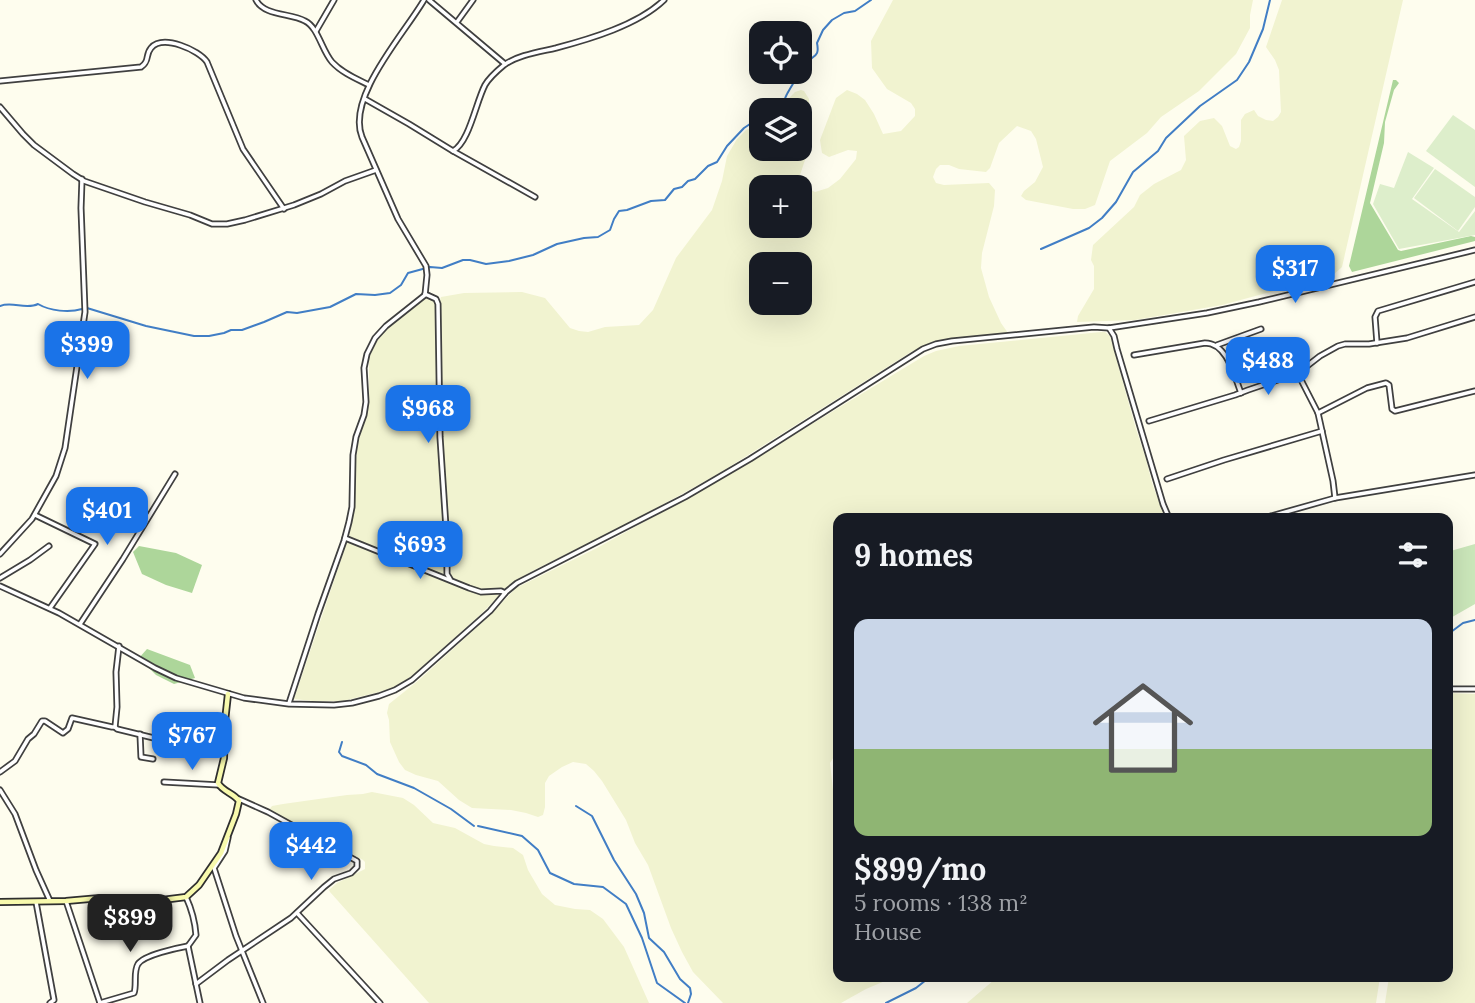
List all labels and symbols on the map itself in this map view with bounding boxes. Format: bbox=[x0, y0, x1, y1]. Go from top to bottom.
pin: $317 bbox=[1254, 246, 1336, 305]
pin: $399 bbox=[46, 322, 128, 381]
pin: $488 bbox=[1227, 338, 1309, 397]
pin: $968 bbox=[387, 386, 469, 445]
pin: $401 bbox=[66, 488, 148, 547]
pin: $693 bbox=[379, 522, 461, 581]
pin: $767 bbox=[151, 712, 233, 772]
pin: $442 bbox=[270, 822, 352, 882]
pin: $899 bbox=[89, 894, 171, 954]

